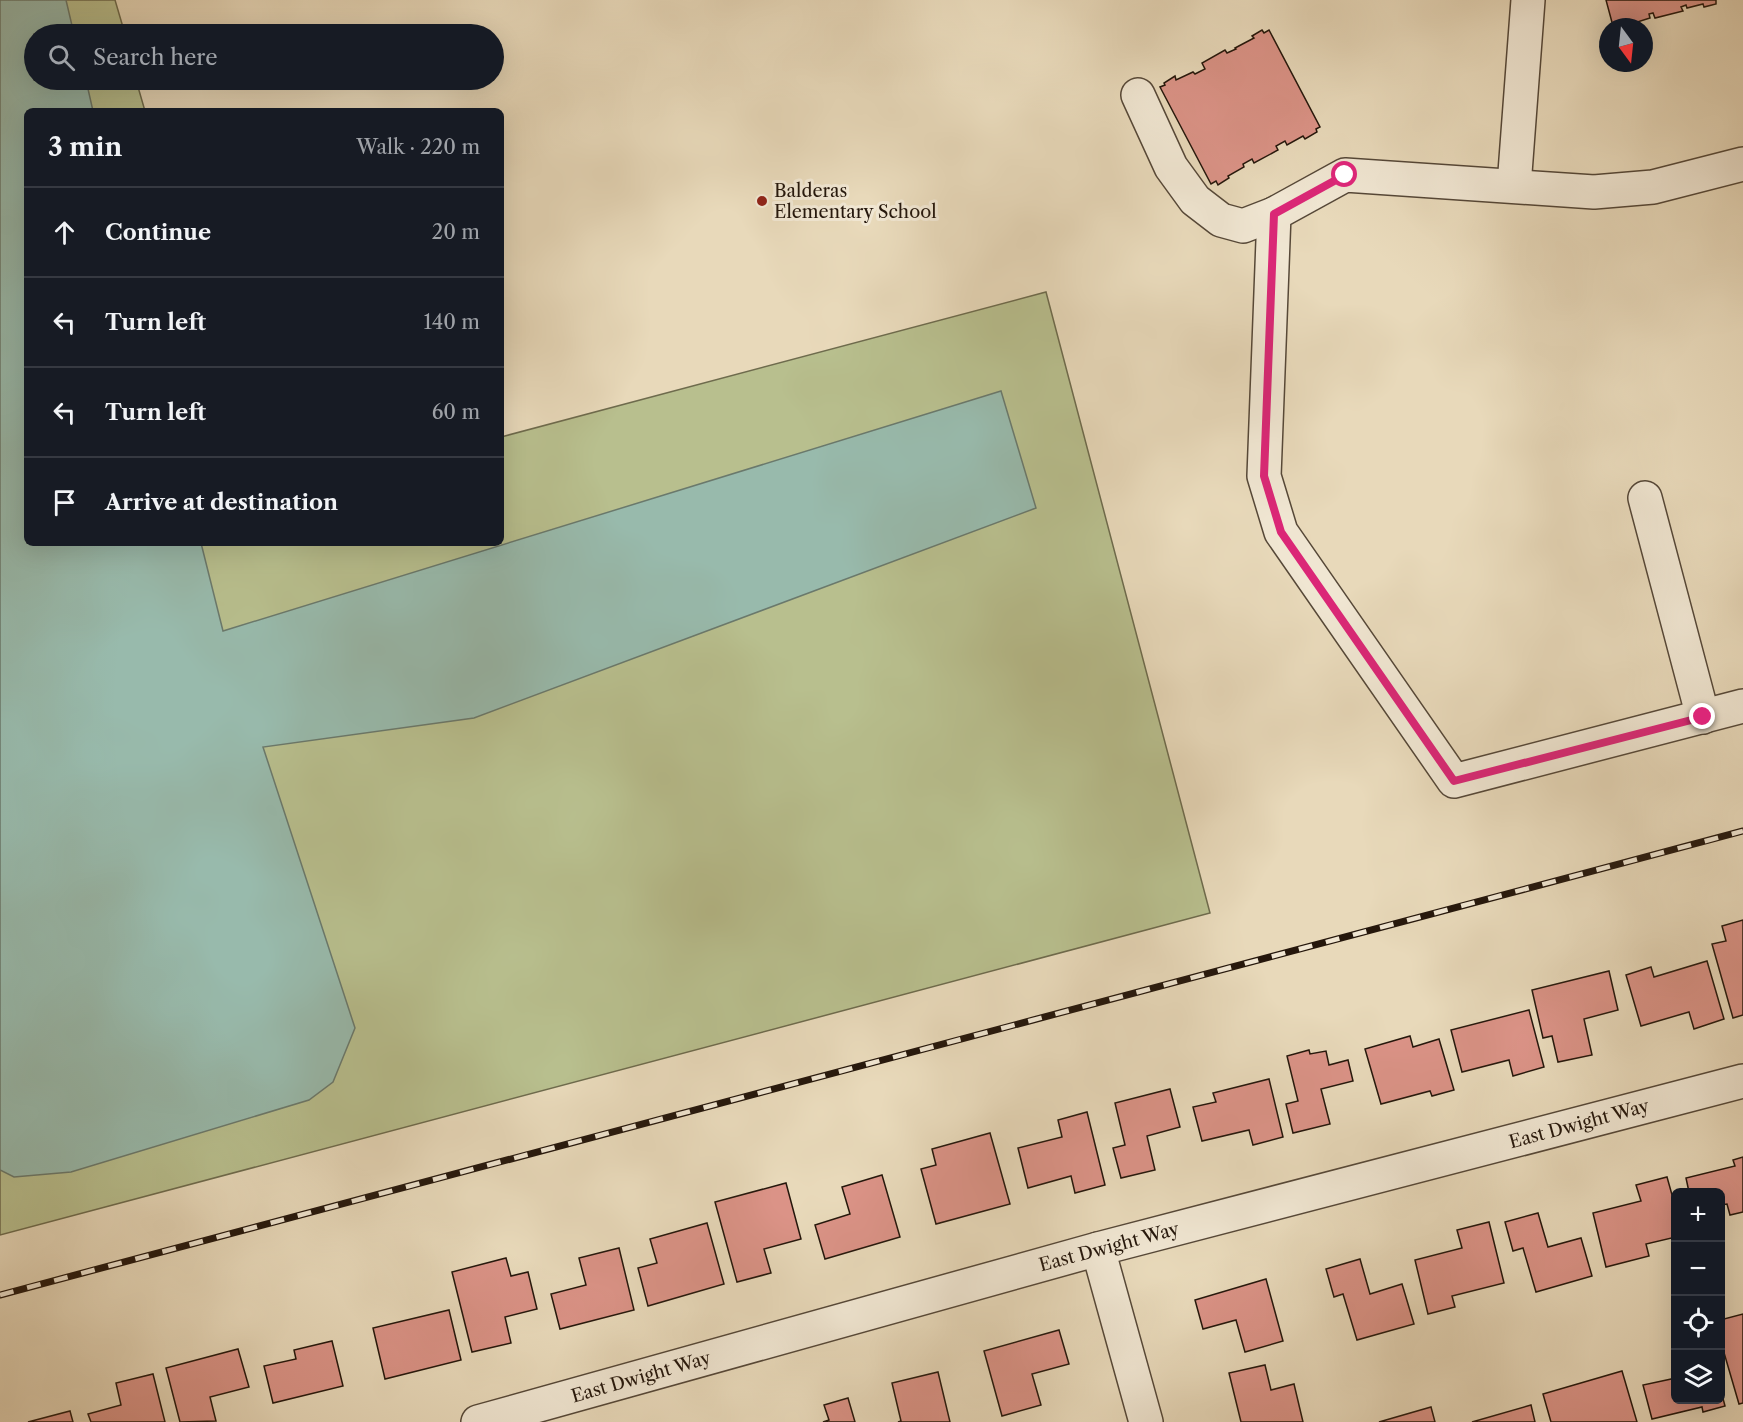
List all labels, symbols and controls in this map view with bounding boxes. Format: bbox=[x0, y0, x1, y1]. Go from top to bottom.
north arrow bbox=[1599, 18, 1653, 72]
search box bbox=[24, 24, 504, 90]
icon: search bbox=[45, 41, 78, 74]
text: Search here bbox=[93, 44, 218, 71]
text: 3 min bbox=[48, 131, 122, 163]
text: Walk · 220 m bbox=[356, 135, 480, 159]
route start bbox=[1331, 161, 1357, 187]
place label: Balderas Elementary School bbox=[774, 180, 937, 223]
marker: Balderas Elementary School bbox=[755, 194, 769, 208]
icon: ahead bbox=[48, 216, 81, 249]
text: Continue bbox=[105, 219, 211, 246]
text: 20 m bbox=[432, 220, 480, 244]
icon: left bbox=[48, 306, 81, 339]
text: Turn left bbox=[105, 309, 206, 336]
text: 140 m bbox=[423, 310, 480, 334]
icon: left bbox=[48, 396, 81, 429]
text: Turn left bbox=[105, 399, 206, 426]
text: 60 m bbox=[432, 400, 480, 424]
icon: arrive bbox=[48, 486, 81, 519]
text: Arrive at destination bbox=[105, 489, 338, 516]
route end bbox=[1689, 703, 1715, 729]
street label: East Dwight Way bbox=[1507, 1094, 1652, 1153]
map controls bbox=[1671, 1188, 1725, 1404]
button: + bbox=[1671, 1188, 1725, 1242]
street label: East Dwight Way bbox=[1037, 1217, 1182, 1276]
button: − bbox=[1671, 1242, 1725, 1296]
button: locate bbox=[1671, 1296, 1725, 1350]
street label: East Dwight Way bbox=[569, 1346, 714, 1407]
button: layers bbox=[1671, 1350, 1725, 1404]

